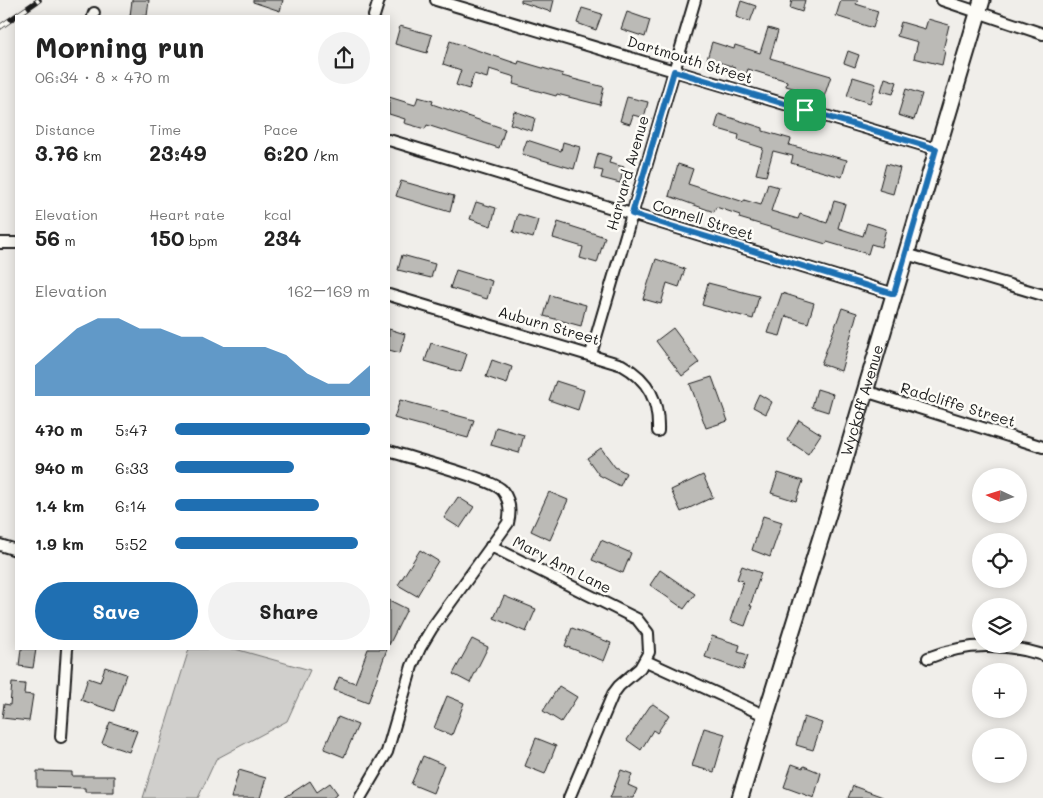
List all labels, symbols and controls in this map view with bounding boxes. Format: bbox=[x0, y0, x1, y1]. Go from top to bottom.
text: Morning run bbox=[35, 29, 204, 65]
street label: Dartmouth Street bbox=[625, 30, 756, 88]
button: share bbox=[318, 32, 370, 84]
text: 06:34 · 8 × 470 m bbox=[35, 66, 170, 87]
pin bbox=[784, 89, 826, 131]
icon: arrive bbox=[791, 96, 819, 124]
street label: Harvard Avenue bbox=[601, 113, 653, 232]
text: Distance bbox=[35, 120, 95, 139]
text: Time bbox=[149, 120, 181, 139]
text: Pace bbox=[264, 120, 298, 139]
text: 3.76 bbox=[35, 139, 78, 166]
text: 23:49 bbox=[149, 139, 206, 166]
text: 6:20 bbox=[264, 139, 308, 166]
text: km bbox=[78, 146, 102, 165]
text: /km bbox=[308, 146, 339, 165]
street label: Cornell Street bbox=[650, 194, 756, 244]
text: Elevation bbox=[35, 205, 98, 224]
text: Heart rate bbox=[149, 205, 225, 224]
text: kcal bbox=[264, 205, 292, 224]
text: 56 bbox=[35, 224, 60, 251]
text: 150 bbox=[149, 224, 184, 251]
text: 234 bbox=[264, 224, 301, 251]
text: m bbox=[60, 231, 76, 250]
text: bpm bbox=[184, 231, 218, 250]
text: Elevation bbox=[35, 280, 107, 301]
text: 162–169 m bbox=[287, 280, 370, 301]
street label: Auburn Street bbox=[496, 301, 602, 349]
street label: Wyckoff Avenue bbox=[835, 342, 888, 458]
street label: Radcliffe Street bbox=[898, 377, 1018, 431]
text: 470 m bbox=[35, 419, 83, 440]
text: 5:47 bbox=[115, 419, 148, 440]
text: 940 m bbox=[35, 457, 84, 478]
text: 6:33 bbox=[115, 457, 148, 478]
north arrow bbox=[972, 468, 1028, 522]
map controls bbox=[972, 468, 1027, 783]
text: 1.4 km bbox=[35, 495, 84, 516]
text: 6:14 bbox=[115, 495, 146, 516]
street label: Mary Ann Lane bbox=[510, 531, 615, 598]
text: 1.9 km bbox=[35, 533, 84, 554]
text: 5:52 bbox=[115, 533, 148, 554]
button: locate bbox=[972, 533, 1027, 588]
button: Save bbox=[35, 582, 198, 640]
button: Share bbox=[208, 582, 370, 640]
button: layers bbox=[972, 598, 1027, 653]
button: + bbox=[972, 663, 1027, 718]
button: − bbox=[972, 728, 1027, 783]

